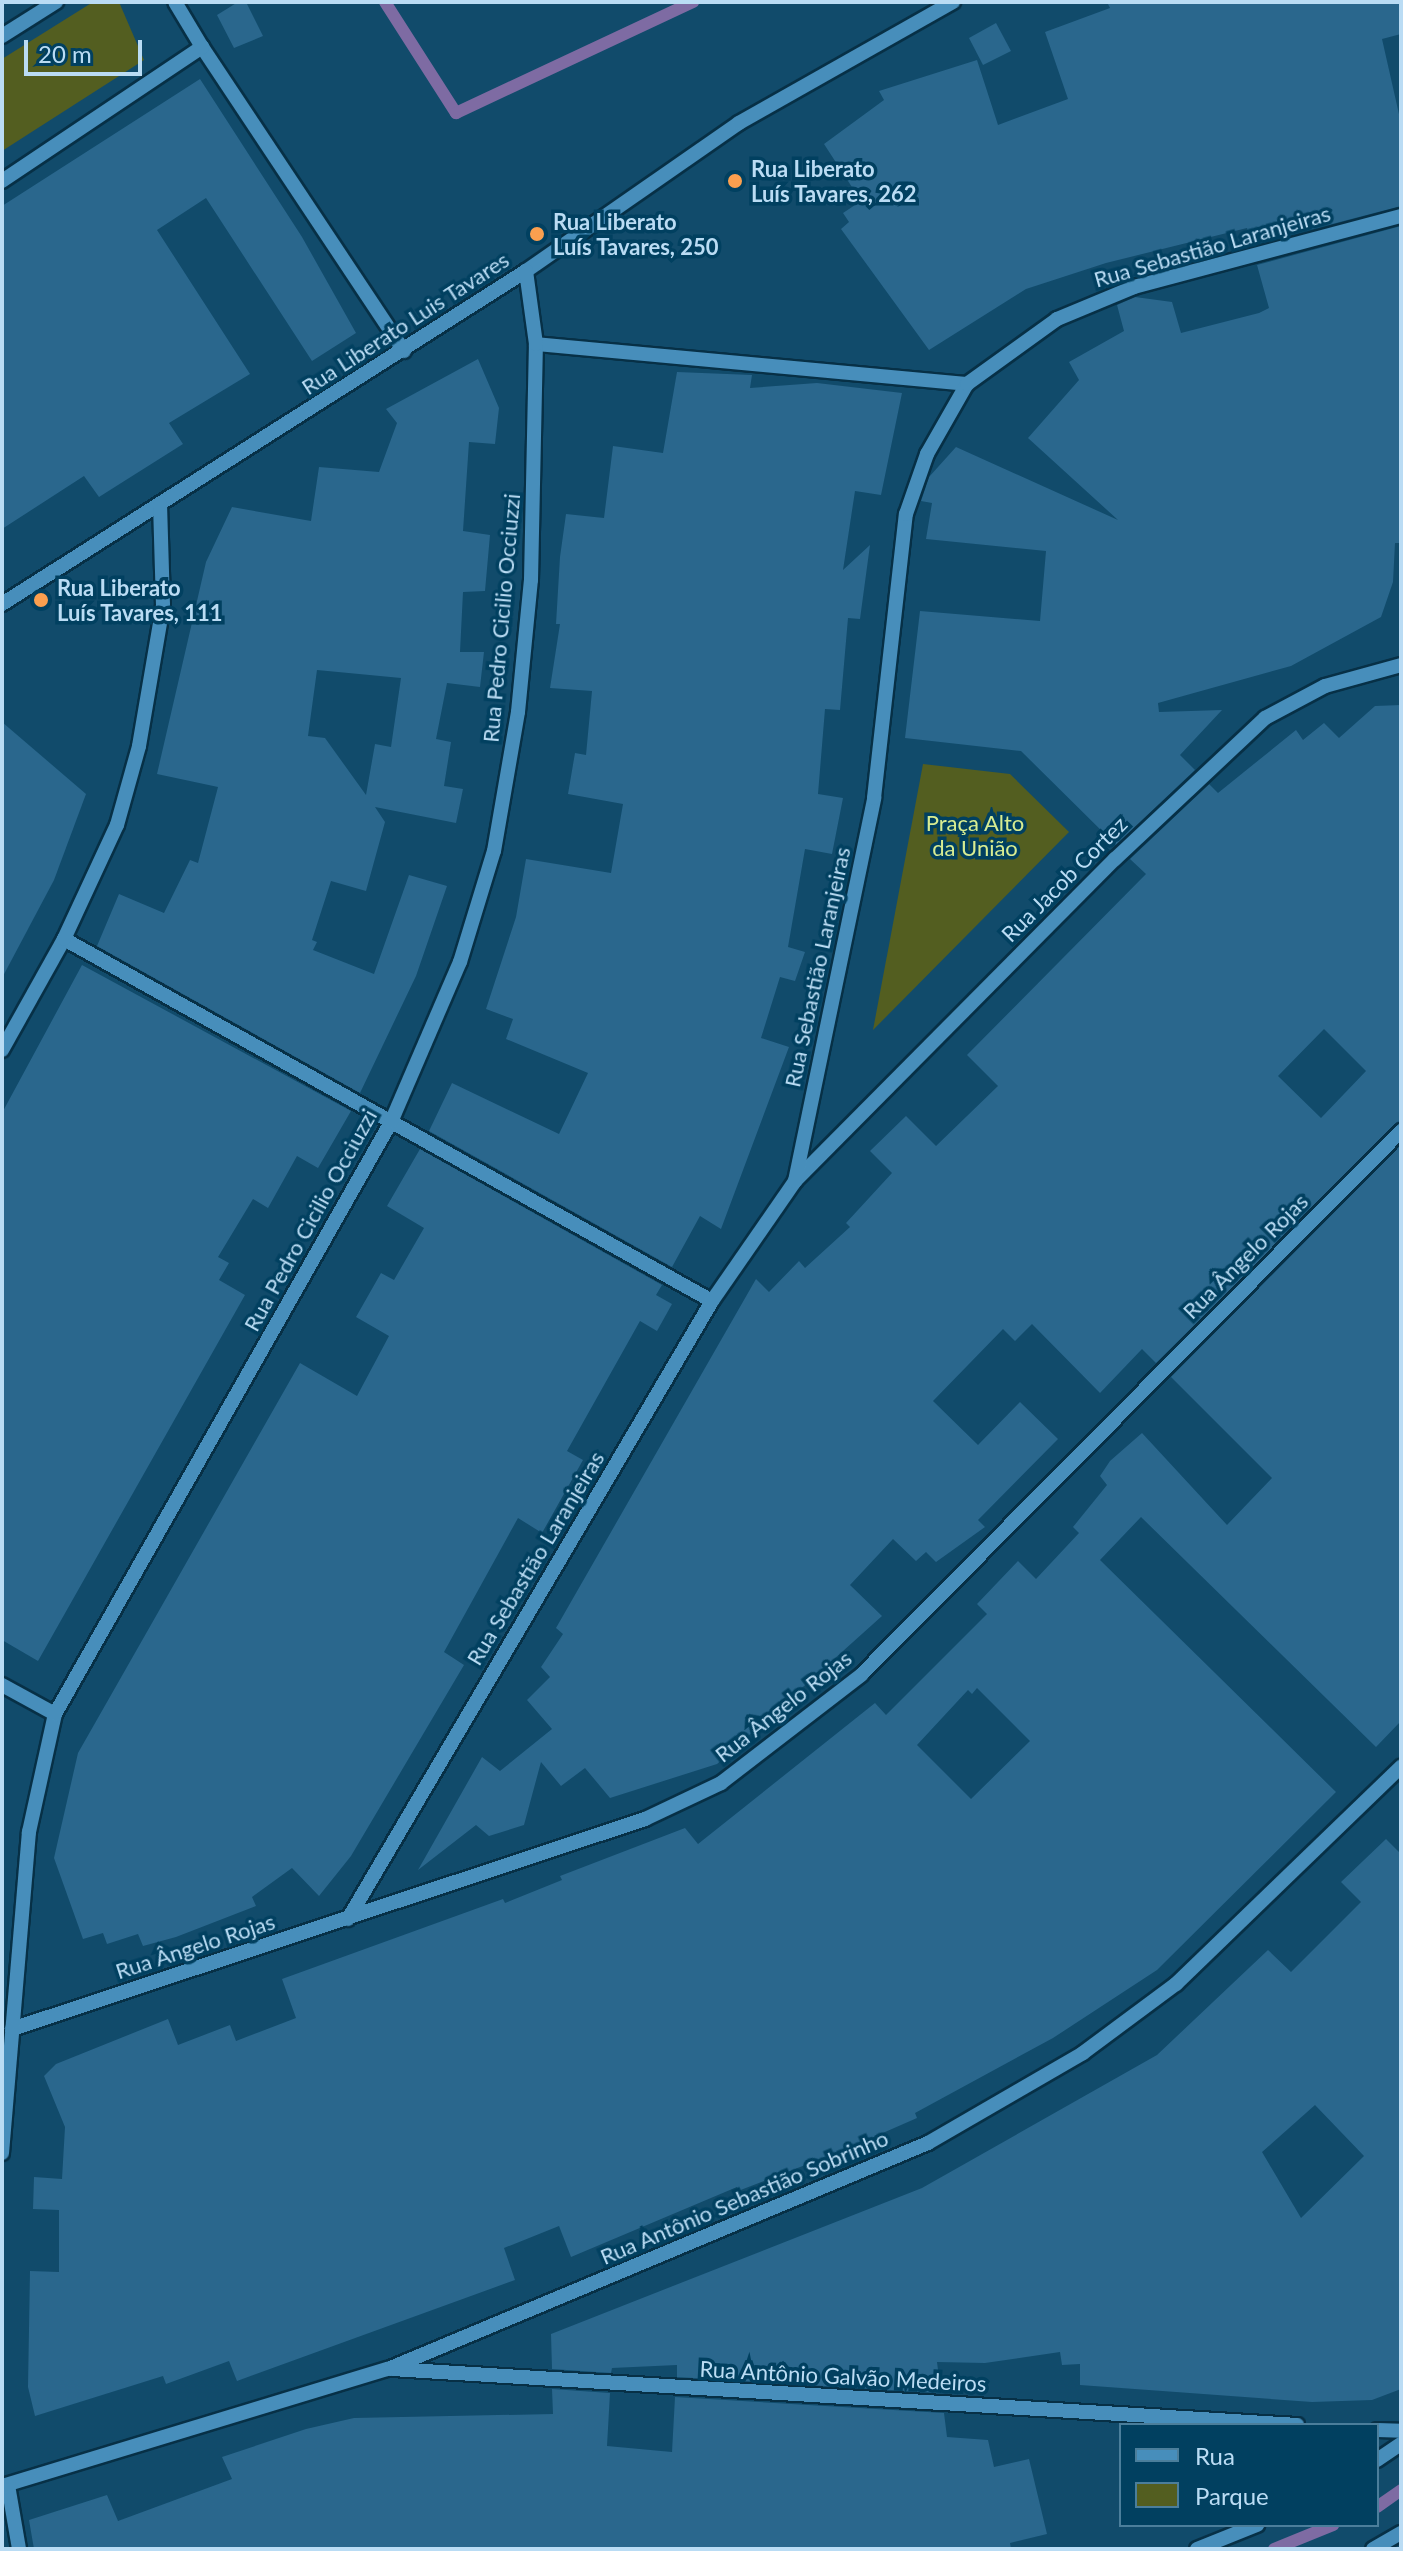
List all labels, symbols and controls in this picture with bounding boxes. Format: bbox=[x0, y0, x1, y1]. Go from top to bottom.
scale bar bbox=[28, 24, 146, 74]
text: 20 m bbox=[38, 39, 92, 68]
place label: Rua Liberato Luís Tavares, 262 bbox=[751, 155, 917, 206]
marker: Rua Liberato Luís Tavares, 262 bbox=[726, 172, 744, 190]
street label: Rua Sebastião Laranjeiras bbox=[1091, 200, 1333, 292]
place label: Rua Liberato Luís Tavares, 250 bbox=[553, 208, 719, 260]
marker: Rua Liberato Luís Tavares, 250 bbox=[528, 225, 546, 243]
street label: Rua Liberato Luis Tavares bbox=[296, 246, 514, 400]
street label: Rua Pedro Cicilio Occiuzzi bbox=[477, 492, 525, 744]
place label: Rua Liberato Luís Tavares, 111 bbox=[57, 574, 223, 626]
marker: Rua Liberato Luís Tavares, 111 bbox=[32, 591, 50, 609]
park label: Praça Alto da União bbox=[925, 809, 1025, 860]
street label: Rua Jacob Cortez bbox=[996, 811, 1132, 947]
street label: Rua Sebastião Laranjeiras bbox=[779, 845, 855, 1089]
street label: Rua Pedro Cicilio Occiuzzi bbox=[238, 1104, 382, 1336]
street label: Rua Ângelo Rojas bbox=[1177, 1188, 1313, 1324]
street label: Rua Sebastião Laranjeiras bbox=[461, 1446, 609, 1670]
street label: Rua Ângelo Rojas bbox=[709, 1644, 857, 1768]
street label: Rua Ângelo Rojas bbox=[112, 1908, 278, 1984]
street label: Rua Antônio Sebastião Sobrinho bbox=[596, 2124, 892, 2270]
street label: Rua Antônio Galvão Medeiros bbox=[699, 2355, 987, 2397]
legend bbox=[1119, 2423, 1379, 2527]
text: Rua bbox=[1195, 2441, 1235, 2470]
text: Parque bbox=[1195, 2481, 1269, 2510]

